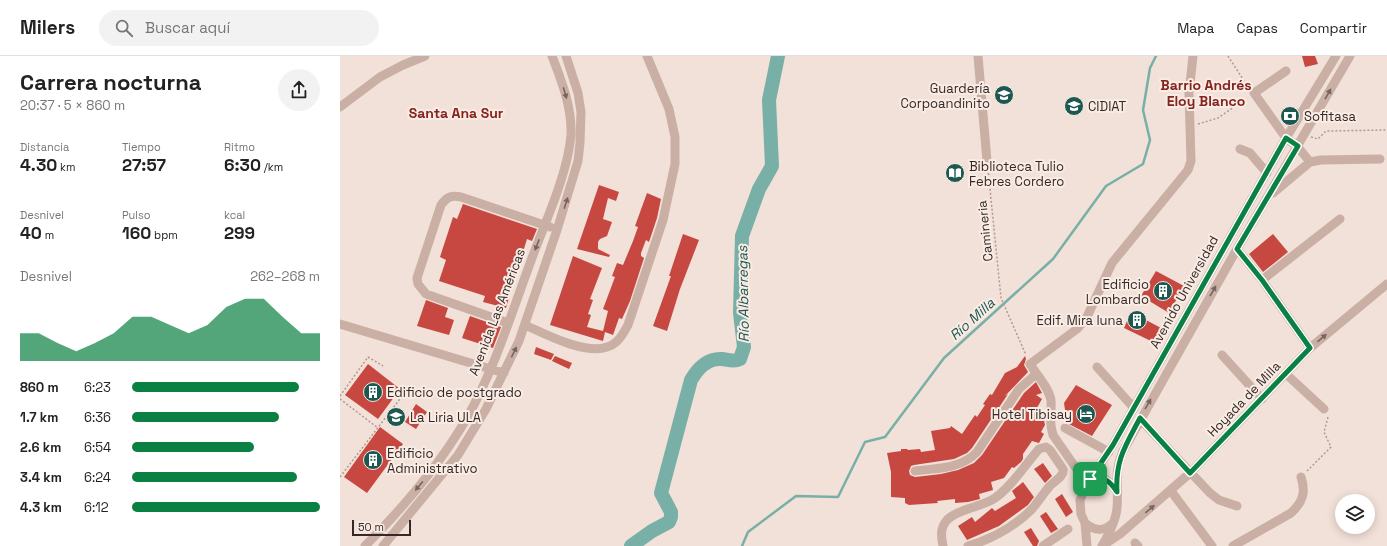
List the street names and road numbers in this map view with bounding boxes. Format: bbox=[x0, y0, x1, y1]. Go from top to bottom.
street label: Camineria bbox=[973, 199, 997, 262]
street label: Avenido Universidad bbox=[1146, 233, 1222, 351]
street label: Avenida Las Américas bbox=[465, 246, 529, 378]
street label: Hoyada de Milla bbox=[1204, 357, 1285, 440]

